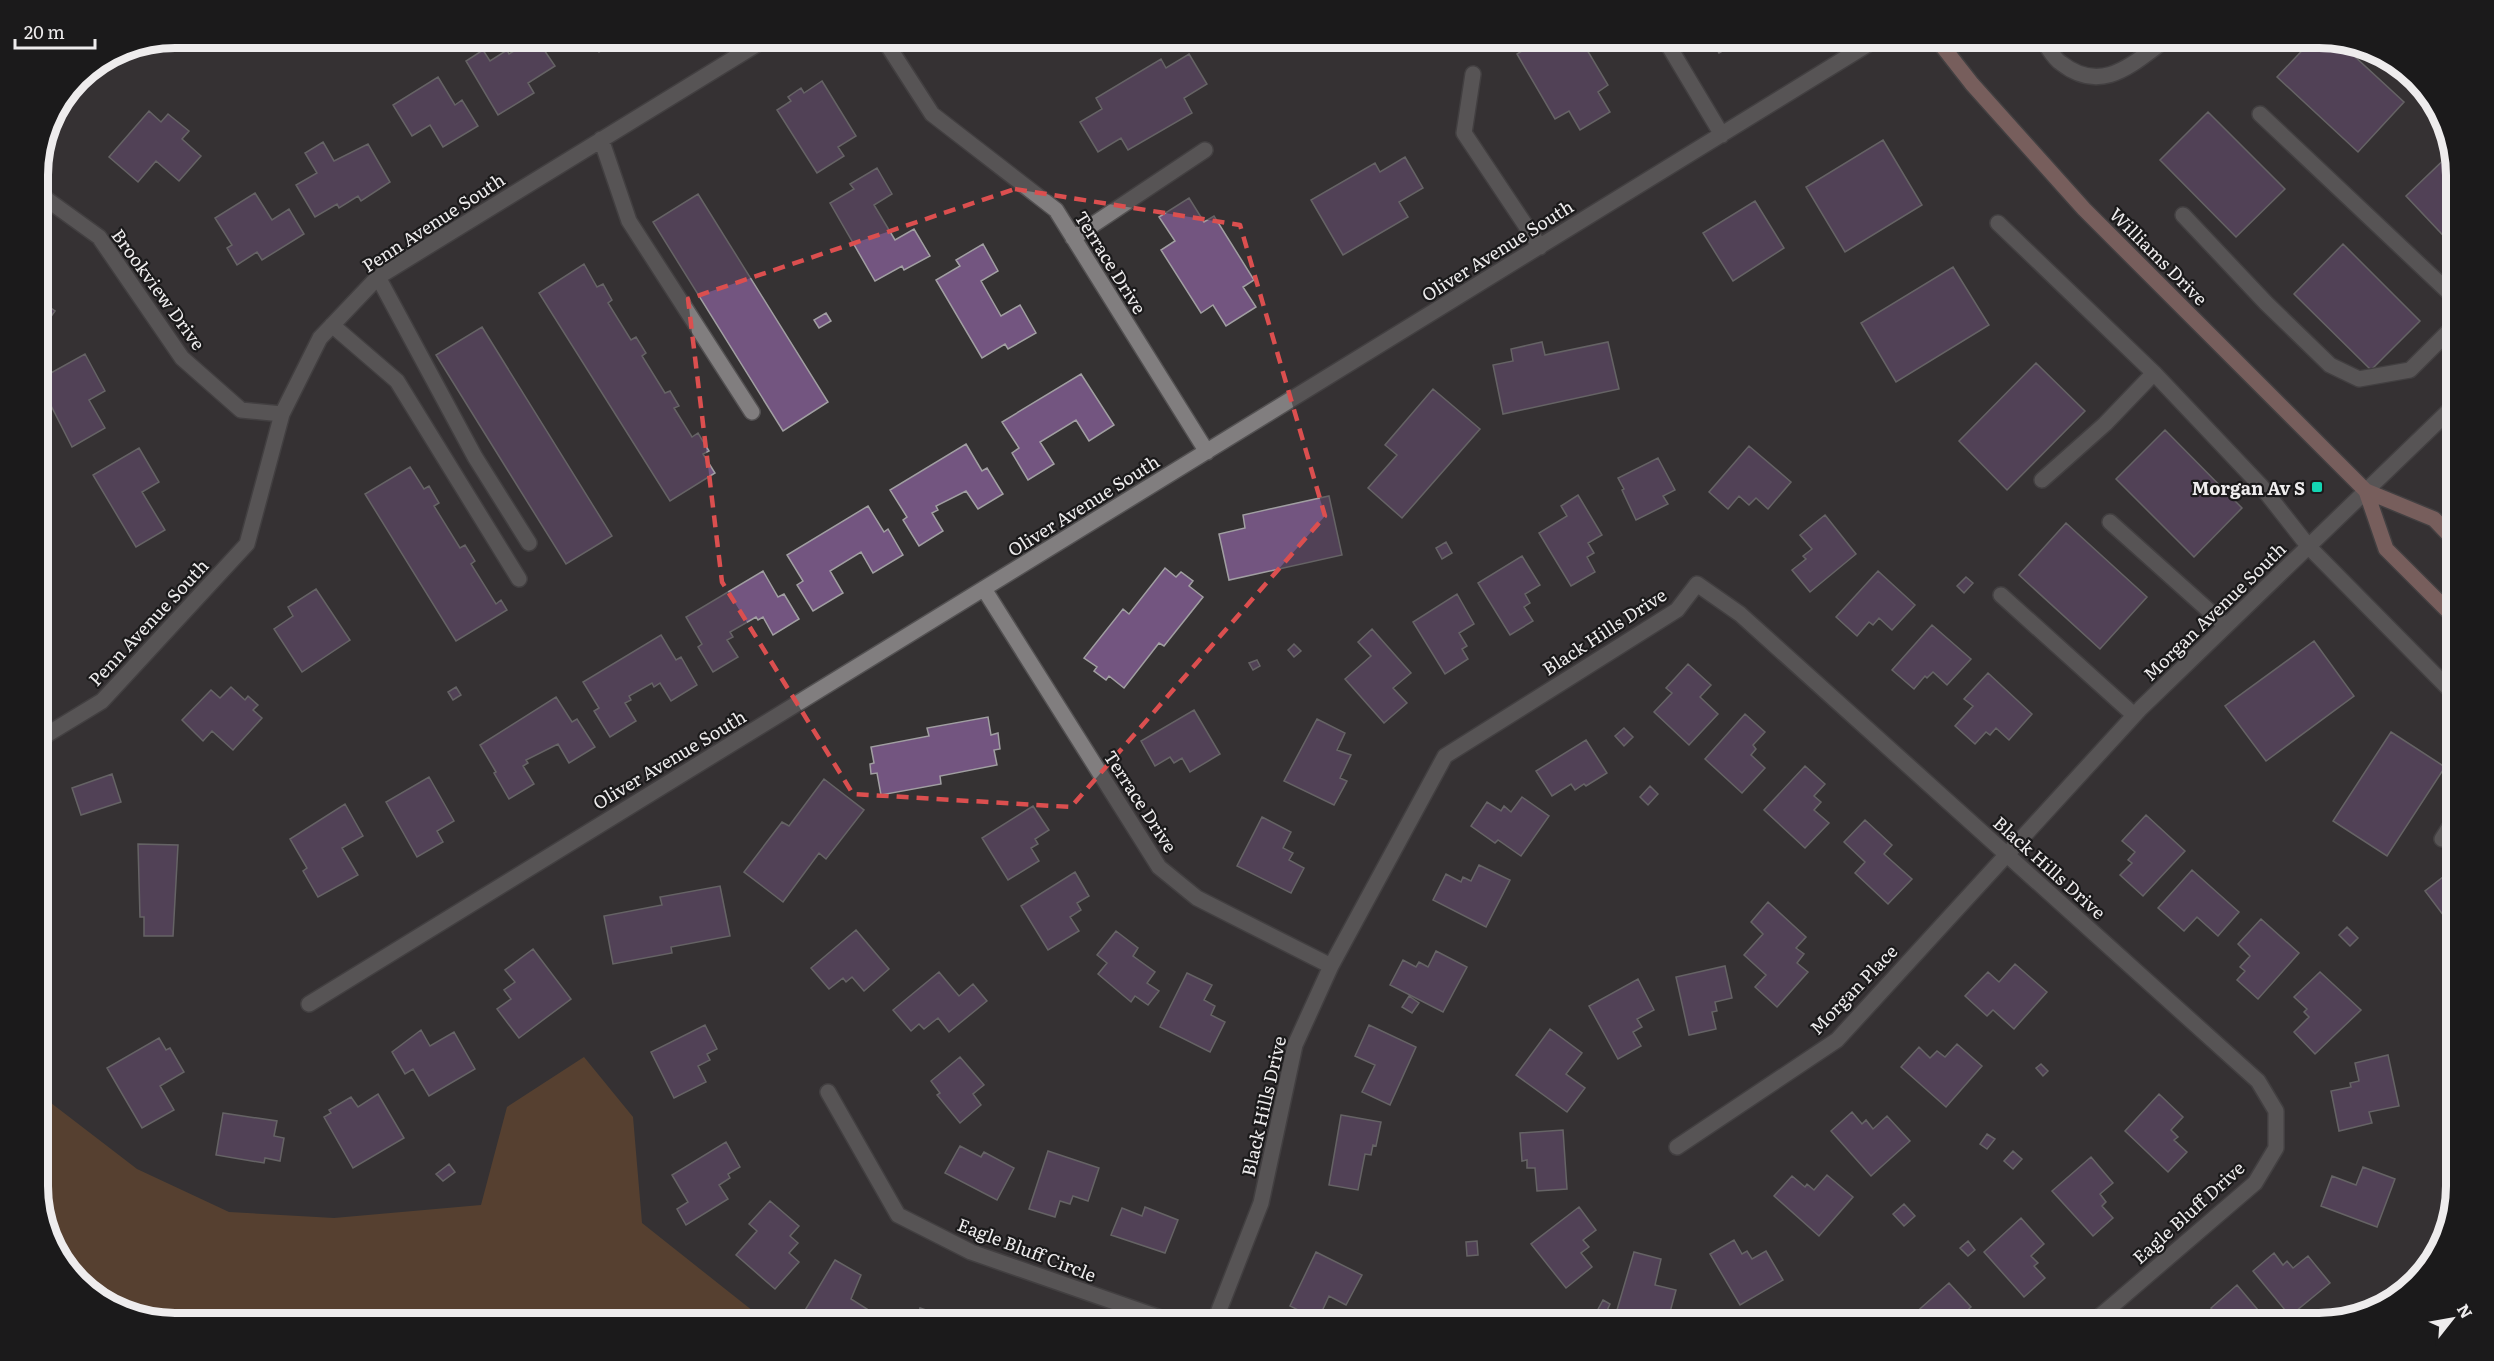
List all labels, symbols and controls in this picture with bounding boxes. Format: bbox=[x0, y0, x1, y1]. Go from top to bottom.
scale bar bbox=[15, 12, 94, 50]
text: 20 m bbox=[24, 18, 65, 45]
street label: Penn Avenue South bbox=[356, 166, 510, 278]
street label: Oliver Avenue South bbox=[1416, 192, 1578, 308]
street label: Williams Drive bbox=[2104, 201, 2214, 311]
street label: Terrace Drive bbox=[1069, 205, 1153, 319]
street label: Brookview Drive bbox=[106, 223, 212, 355]
street label: Oliver Avenue South bbox=[1002, 447, 1164, 563]
place label: Morgan Av S bbox=[2192, 474, 2305, 501]
marker: Morgan Av S bbox=[2310, 480, 2324, 494]
street label: Morgan Avenue South bbox=[2136, 535, 2292, 687]
street label: Penn Avenue South bbox=[82, 552, 214, 692]
street label: Black Hills Drive bbox=[1537, 581, 1671, 681]
street label: Oliver Avenue South bbox=[587, 702, 751, 816]
street label: Terrace Drive bbox=[1098, 745, 1184, 857]
street label: Black Hills Drive bbox=[1988, 809, 2112, 925]
street label: Morgan Place bbox=[1803, 938, 1903, 1040]
street label: Black Hills Drive bbox=[1234, 1033, 1292, 1179]
street label: Eagle Bluff Drive bbox=[2126, 1154, 2250, 1270]
street label: Eagle Bluff Circle bbox=[954, 1210, 1100, 1288]
north arrow bbox=[2422, 1289, 2482, 1349]
text: N bbox=[2452, 1299, 2479, 1323]

